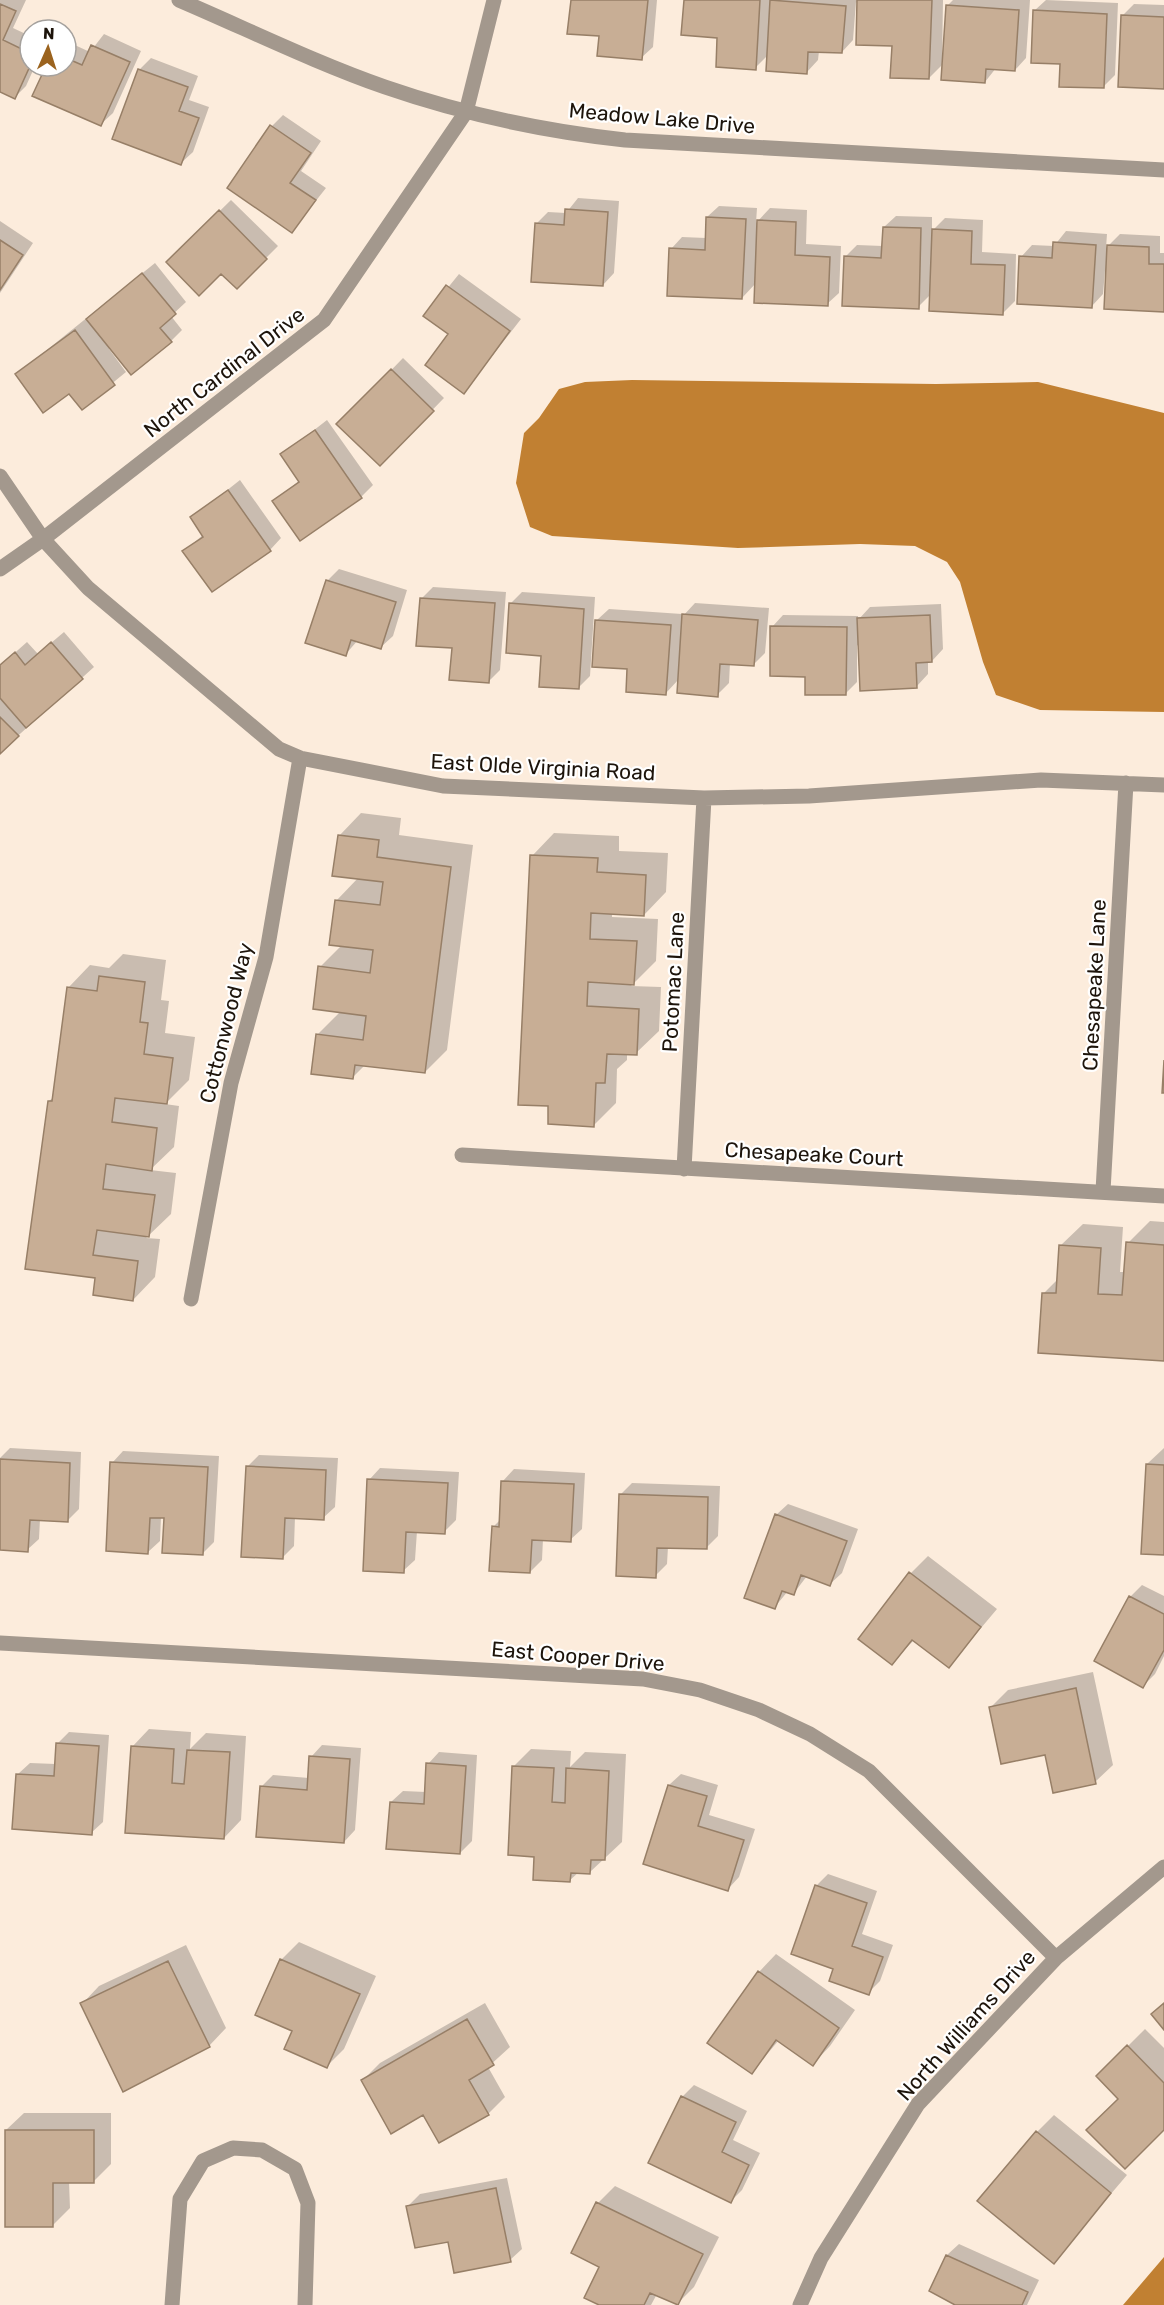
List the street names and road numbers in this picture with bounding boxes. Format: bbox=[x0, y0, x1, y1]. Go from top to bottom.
street label: Meadow Lake Drive bbox=[568, 97, 756, 139]
street label: North Cardinal Drive bbox=[139, 302, 309, 442]
street label: East Olde Virginia Road bbox=[430, 749, 656, 785]
street label: Chesapeake Lane bbox=[1077, 899, 1111, 1071]
street label: Potomac Lane bbox=[657, 911, 689, 1053]
street label: Cottonwood Way bbox=[194, 940, 258, 1106]
street label: Chesapeake Court bbox=[724, 1137, 904, 1171]
street label: East Cooper Drive bbox=[490, 1636, 666, 1676]
street label: North Williams Drive bbox=[892, 1944, 1040, 2106]

